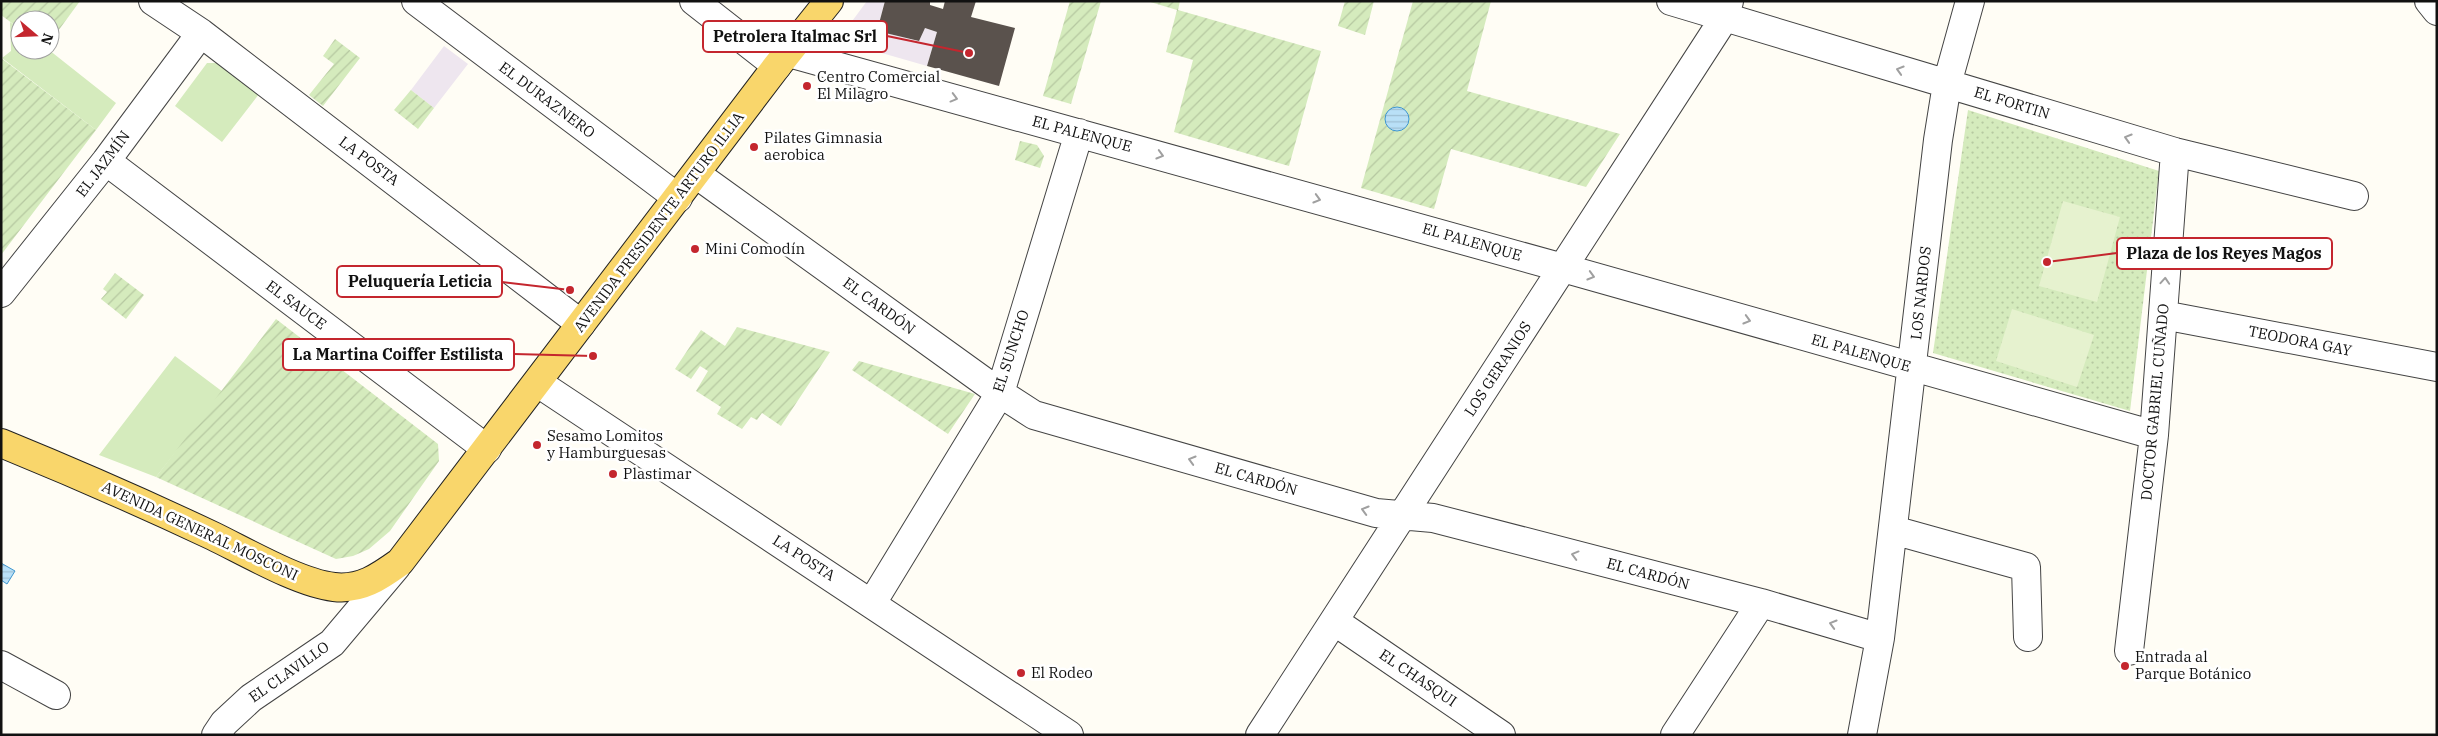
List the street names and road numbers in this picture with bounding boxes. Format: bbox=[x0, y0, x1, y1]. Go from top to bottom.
street label: EL DURAZNERO bbox=[495, 57, 599, 142]
street label: EL FORTIN bbox=[1972, 82, 2052, 123]
street label: AVENIDA PRESIDENTE ARTURO ILLIA bbox=[569, 107, 748, 336]
street label: EL PALENQUE bbox=[1030, 111, 1134, 156]
street label: EL JAZMÍN bbox=[71, 127, 134, 201]
street label: LA POSTA bbox=[335, 132, 404, 190]
street label: EL PALENQUE bbox=[1420, 218, 1524, 265]
street label: LOS NARDOS bbox=[1906, 245, 1935, 341]
street label: EL CARDÓN bbox=[839, 273, 919, 338]
street label: EL SAUCE bbox=[262, 276, 330, 334]
street label: DOCTOR GABRIEL CUÑADO bbox=[2136, 303, 2173, 501]
street label: EL SUNCHO bbox=[988, 307, 1033, 395]
street label: LOS GERANIOS bbox=[1460, 318, 1535, 420]
street label: TEODORA GAY bbox=[2247, 321, 2354, 360]
street label: EL PALENQUE bbox=[1809, 329, 1913, 376]
street label: EL CARDÓN bbox=[1213, 458, 1300, 499]
street label: AVENIDA GENERAL MOSCONI bbox=[99, 477, 301, 584]
street label: LA POSTA bbox=[769, 530, 840, 585]
street label: EL CARDÓN bbox=[1605, 553, 1692, 594]
street label: EL CLAVILLO bbox=[245, 637, 333, 706]
street label: EL CHASQUI bbox=[1376, 645, 1461, 711]

